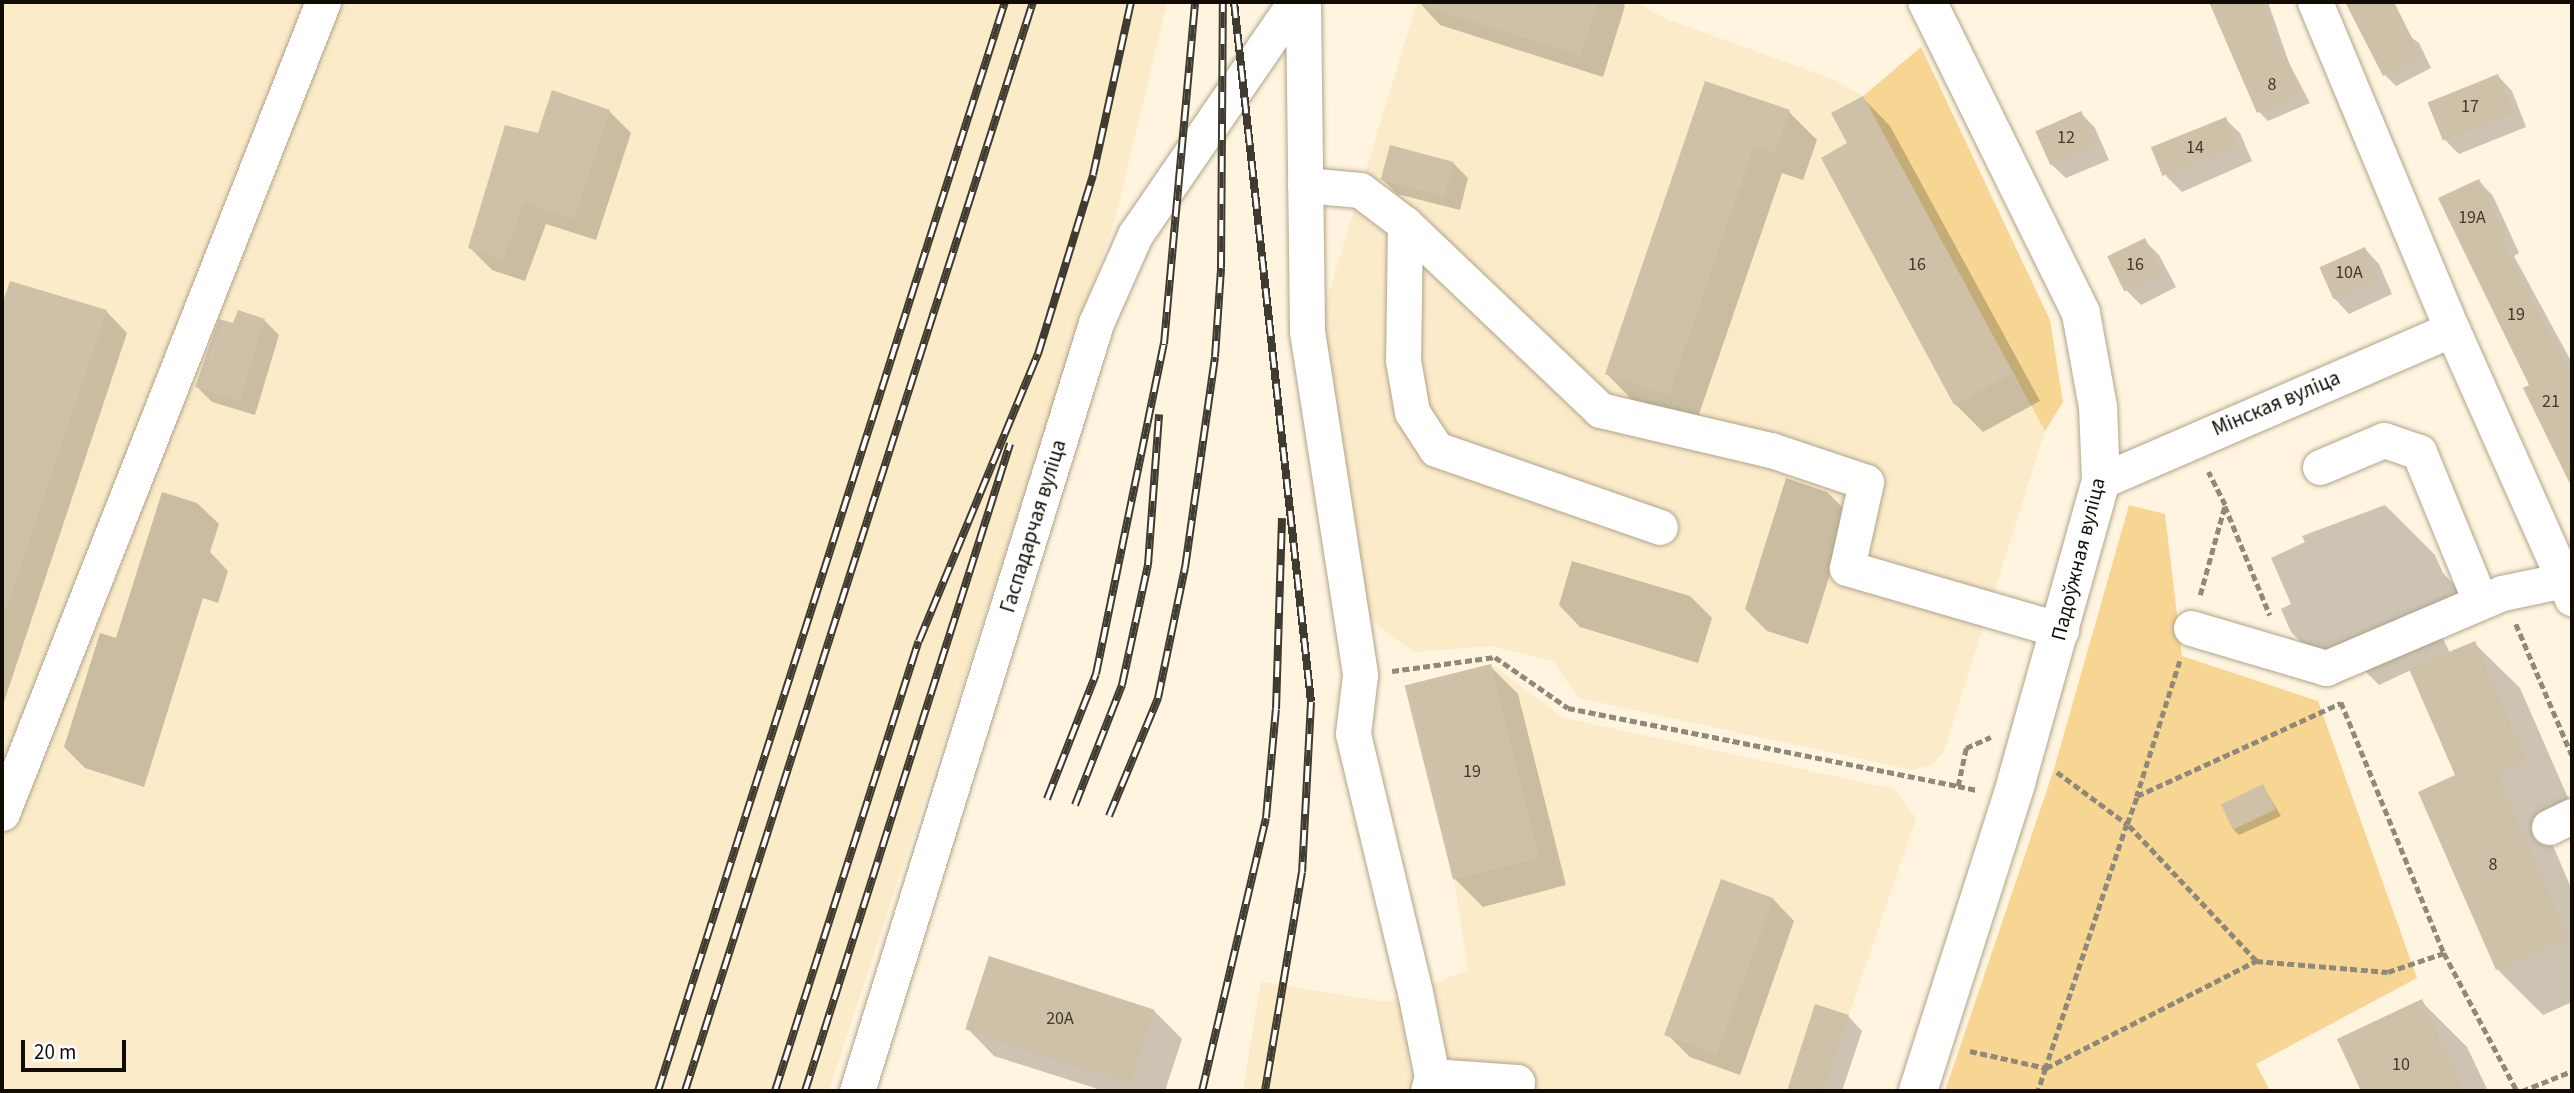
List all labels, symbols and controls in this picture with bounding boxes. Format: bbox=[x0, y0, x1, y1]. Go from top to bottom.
house number: 8 bbox=[2268, 74, 2276, 96]
house number: 17 bbox=[2461, 96, 2479, 118]
house number: 12 bbox=[2057, 127, 2075, 149]
house number: 14 bbox=[2186, 137, 2204, 159]
house number: 19А bbox=[2458, 207, 2486, 229]
house number: 16 bbox=[1908, 254, 1926, 276]
house number: 16 bbox=[2126, 254, 2144, 276]
house number: 10А bbox=[2335, 262, 2363, 284]
house number: 19 bbox=[2507, 304, 2525, 326]
street label: Мінская вуліца bbox=[2208, 365, 2344, 441]
house number: 21 bbox=[2542, 391, 2560, 413]
street label: Гаспадарчая вуліца bbox=[995, 436, 1071, 616]
street label: Падоўжная вуліца bbox=[2046, 475, 2110, 643]
house number: 19 bbox=[1463, 761, 1481, 783]
house number: 8 bbox=[2489, 854, 2497, 876]
house number: 20А bbox=[1046, 1008, 1074, 1030]
scale bar bbox=[24, 1026, 130, 1070]
text: 20 m bbox=[34, 1037, 76, 1067]
house number: 10 bbox=[2392, 1054, 2410, 1076]

